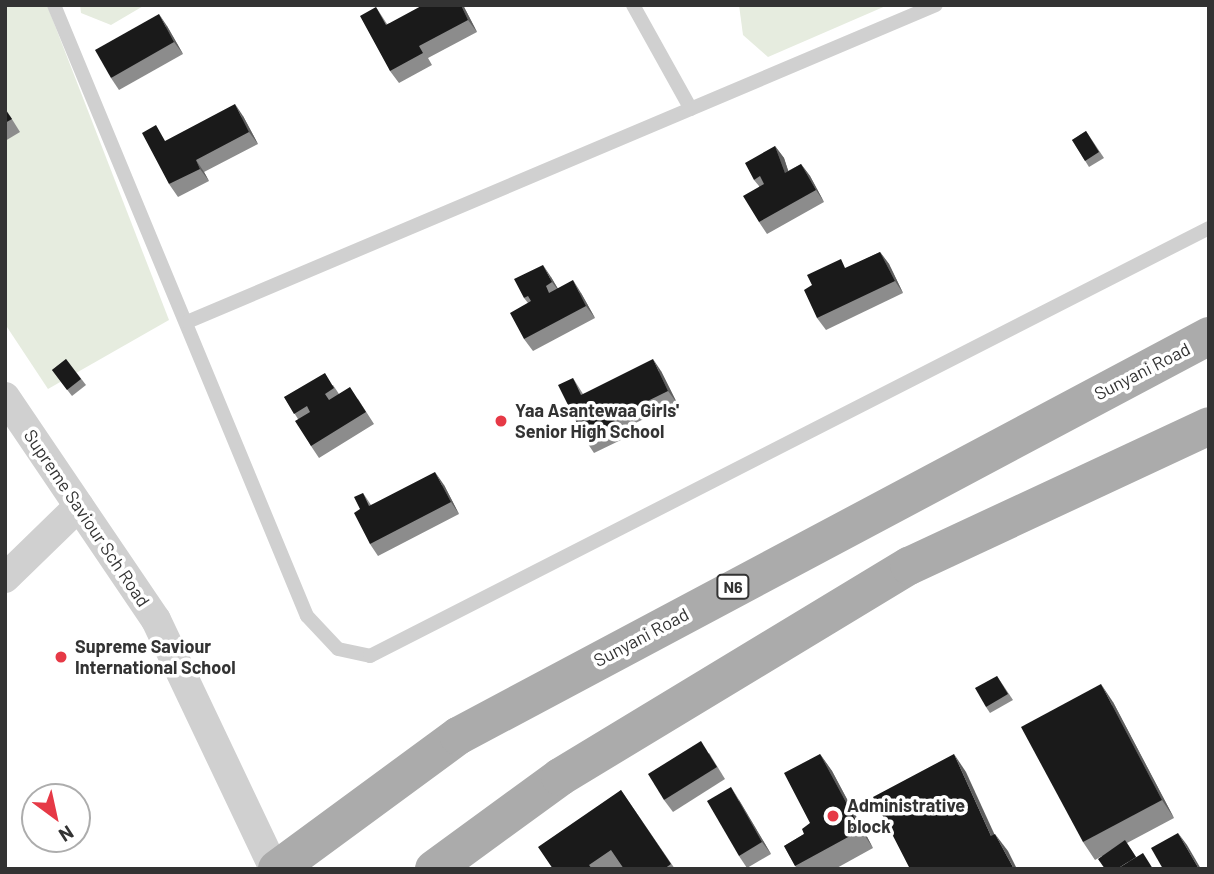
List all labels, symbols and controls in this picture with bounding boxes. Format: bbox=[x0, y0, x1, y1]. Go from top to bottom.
street label: Sunyani Road bbox=[1090, 338, 1194, 404]
place label: Yaa Asantewaa Girls' Senior High School bbox=[515, 400, 679, 442]
marker: Yaa Asantewaa Girls' Senior High School bbox=[493, 413, 509, 429]
street label: Supreme Saviour Sch Road bbox=[20, 425, 154, 611]
road number: N6 bbox=[716, 574, 750, 600]
street label: Sunyani Road bbox=[590, 603, 692, 671]
place label: Supreme Saviour International School bbox=[75, 636, 236, 678]
marker: Supreme Saviour International School bbox=[53, 649, 69, 665]
north arrow bbox=[21, 783, 91, 853]
place label: Administrative block bbox=[847, 795, 965, 838]
marker: Administrative block bbox=[825, 808, 841, 824]
text: N bbox=[55, 821, 78, 847]

